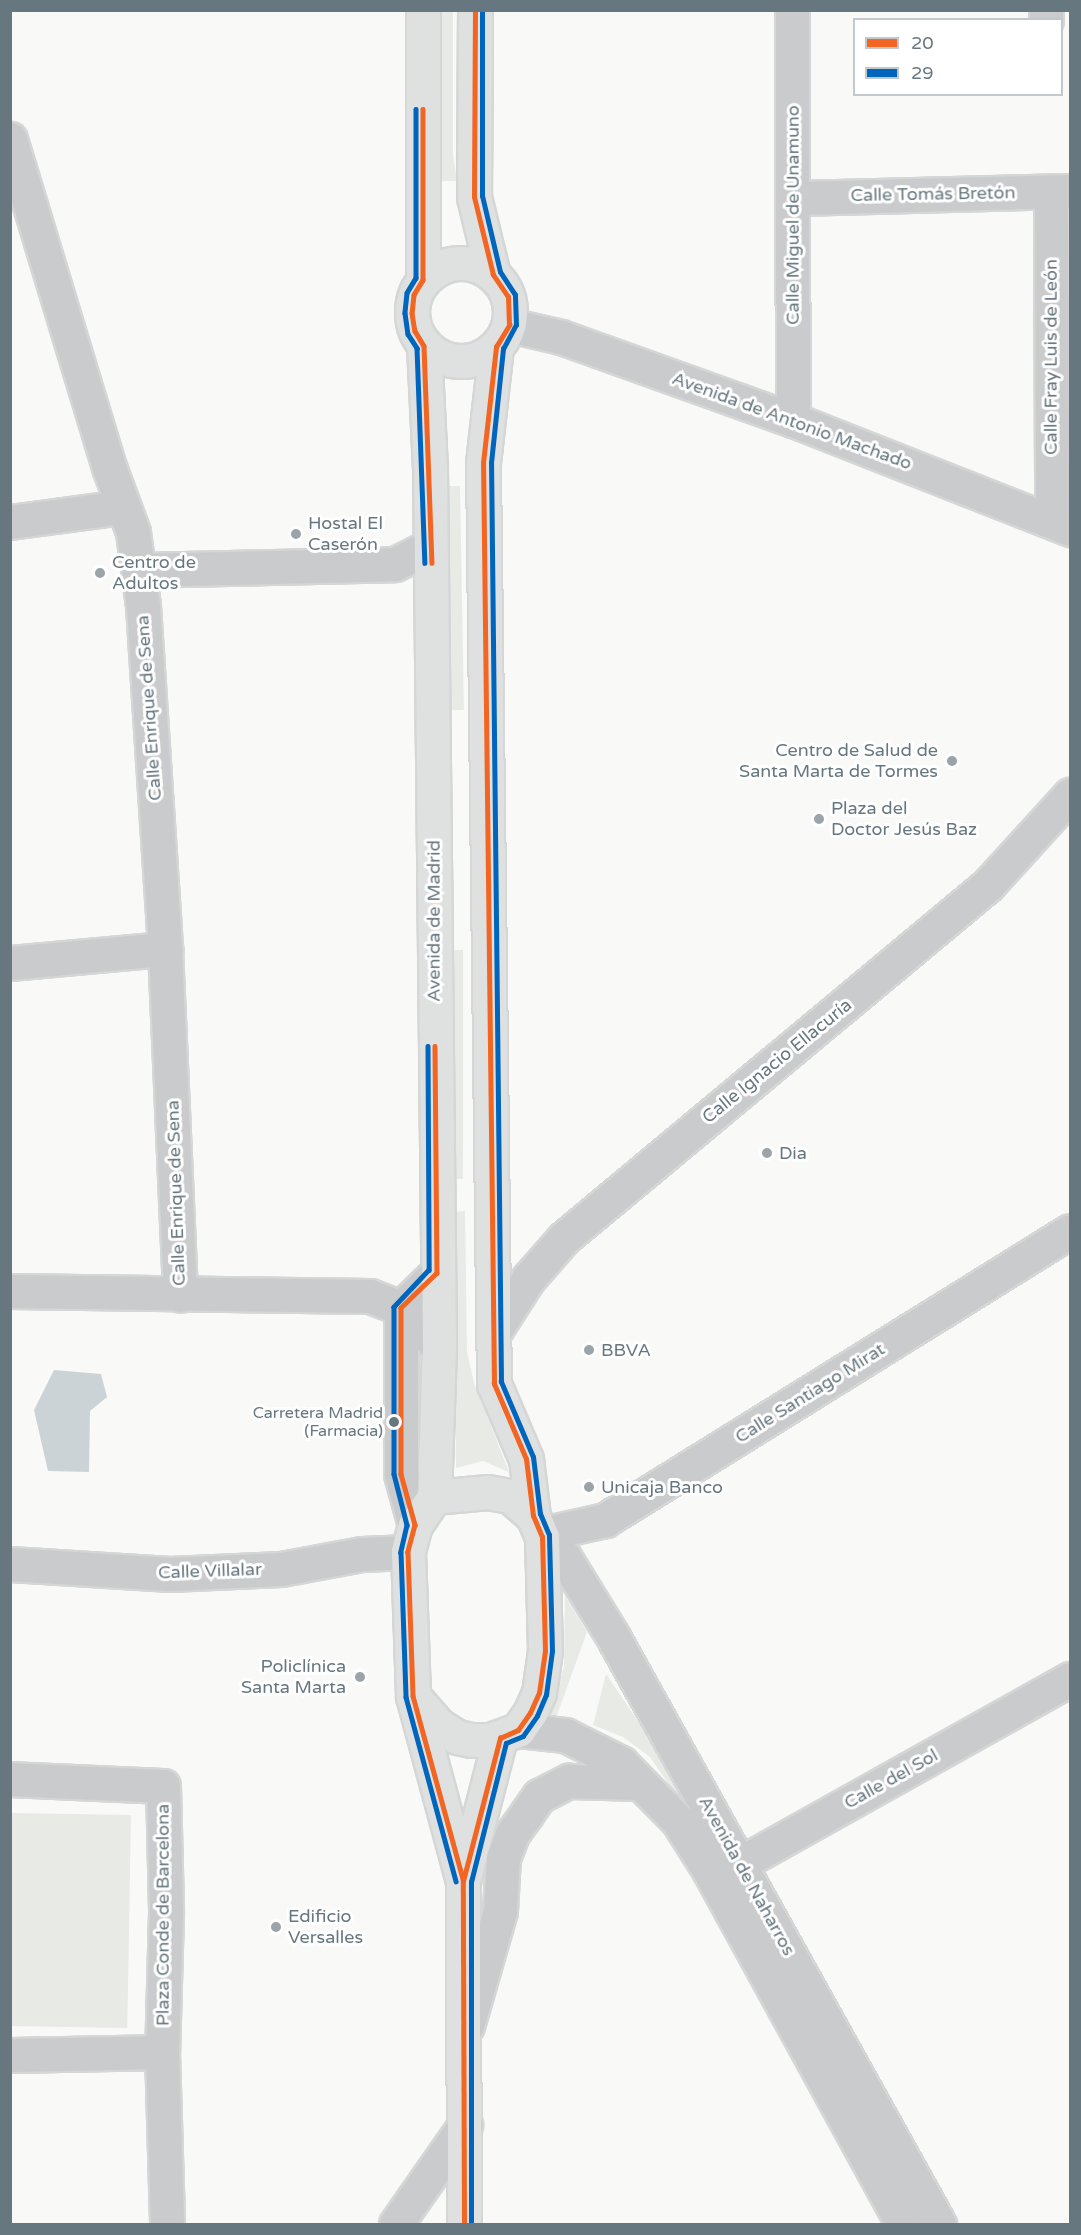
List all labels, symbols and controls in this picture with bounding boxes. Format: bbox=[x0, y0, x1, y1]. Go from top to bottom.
legend bbox=[853, 18, 1063, 96]
text: 20 bbox=[911, 32, 934, 54]
text: 29 bbox=[911, 62, 934, 84]
street label: Calle Miguel de Unamuno bbox=[782, 105, 804, 325]
street label: Calle Tomás Bretón bbox=[850, 182, 1016, 206]
street label: Calle Fray Luis de León bbox=[1040, 259, 1062, 455]
street label: Avenida de Antonio Machado bbox=[669, 367, 915, 475]
place label: Hostal El Caserón bbox=[308, 513, 383, 556]
marker: Hostal El Caserón bbox=[289, 527, 303, 541]
place label: Centro de Adultos bbox=[112, 552, 196, 594]
marker: Centro de Adultos bbox=[93, 566, 107, 580]
street label: Calle Enrique de Sena bbox=[132, 615, 166, 801]
place label: Centro de Salud de Santa Marta de Tormes bbox=[739, 740, 938, 783]
marker: Centro de Salud de Santa Marta de Tormes bbox=[943, 752, 961, 770]
place label: Plaza del Doctor Jesús Baz bbox=[831, 798, 977, 840]
marker: Plaza del Doctor Jesús Baz bbox=[812, 812, 826, 826]
street label: Avenida de Madrid bbox=[423, 840, 445, 1002]
street label: Calle Ignacio Ellacuría bbox=[698, 994, 856, 1128]
street label: Calle Enrique de Sena bbox=[162, 1100, 190, 1286]
place label: Dia bbox=[779, 1142, 807, 1164]
marker: Dia bbox=[760, 1146, 774, 1160]
street label: Calle Santiago Mirat bbox=[731, 1338, 889, 1448]
place label: BBVA bbox=[601, 1339, 651, 1361]
marker: BBVA bbox=[582, 1343, 596, 1357]
place label: Carretera Madrid (Farmacia) bbox=[253, 1403, 383, 1441]
marker: Carretera Madrid (Farmacia) bbox=[388, 1416, 400, 1428]
place label: Unicaja Banco bbox=[601, 1476, 723, 1498]
marker: Unicaja Banco bbox=[582, 1480, 596, 1494]
street label: Calle Villalar bbox=[158, 1558, 262, 1584]
place label: Policlínica Santa Marta bbox=[241, 1656, 346, 1698]
marker: Policlínica Santa Marta bbox=[351, 1668, 369, 1686]
street label: Calle del Sol bbox=[840, 1744, 942, 1814]
street label: Avenida de Naharros bbox=[694, 1793, 800, 1959]
street label: Plaza Conde de Barcelona bbox=[152, 1804, 174, 2026]
place label: Edificio Versalles bbox=[288, 1906, 363, 1948]
marker: Edificio Versalles bbox=[269, 1920, 283, 1934]

